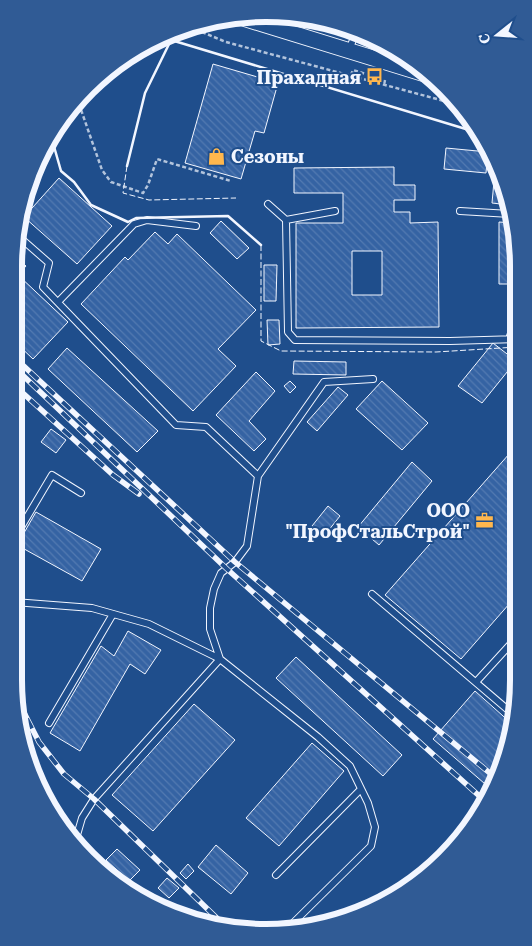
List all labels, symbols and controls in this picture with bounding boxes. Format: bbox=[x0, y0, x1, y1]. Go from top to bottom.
north arrow bbox=[472, 10, 522, 60]
text: С bbox=[475, 32, 494, 46]
place label: Прахадная bbox=[257, 67, 361, 88]
bus stop icon: Прахадная bbox=[365, 67, 385, 87]
shop icon: Сезоны bbox=[207, 146, 227, 166]
place label: Сезоны bbox=[231, 146, 304, 167]
place label: ООО "ПрофСтальСтрой" bbox=[285, 500, 470, 542]
office icon: ООО "ПрофСтальСтрой" bbox=[474, 510, 494, 530]

